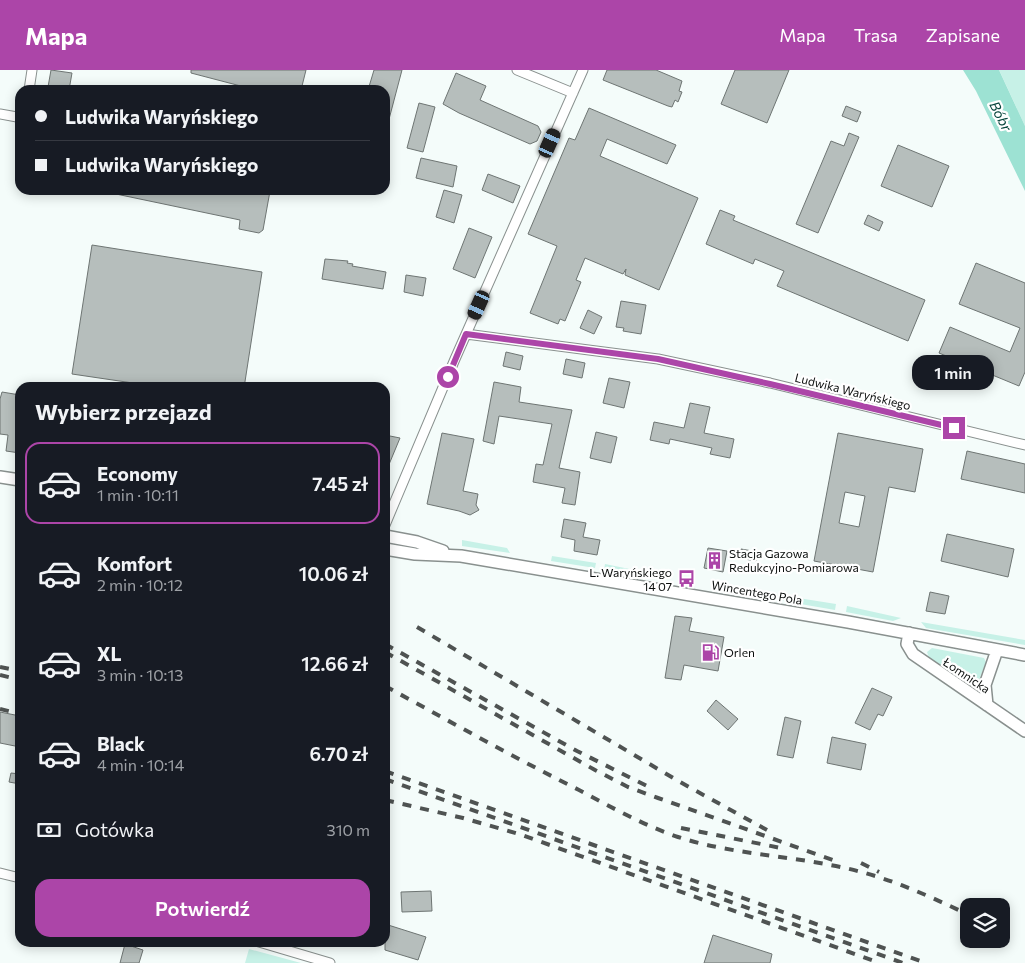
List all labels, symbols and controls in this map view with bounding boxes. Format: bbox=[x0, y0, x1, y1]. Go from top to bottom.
text: Mapa bbox=[25, 21, 87, 50]
text: Mapa bbox=[779, 24, 826, 46]
text: Trasa bbox=[854, 24, 898, 46]
text: Zapisane bbox=[926, 24, 1000, 46]
water label: Bóbr bbox=[986, 98, 1016, 134]
text: Ludwika Waryńskiego bbox=[65, 105, 258, 128]
car bbox=[537, 126, 562, 160]
text: Ludwika Waryńskiego bbox=[65, 153, 258, 176]
car bbox=[466, 288, 491, 322]
callout: 1 min bbox=[913, 356, 995, 390]
text: 1 min bbox=[934, 363, 972, 382]
route start bbox=[437, 366, 459, 388]
street label: Ludwika Waryńskiego bbox=[794, 370, 912, 412]
text: Wybierz przejazd bbox=[35, 398, 212, 425]
route end bbox=[943, 417, 965, 439]
icon: car bbox=[37, 461, 82, 506]
text: Economy bbox=[97, 462, 178, 485]
text: 7.45 zł bbox=[312, 472, 368, 495]
text: 1 min · 10:11 bbox=[97, 485, 179, 504]
place label: Stacja Gazowa Redukcyjno-Pomiarowa bbox=[729, 546, 859, 574]
building icon: Stacja Gazowa Redukcyjno-Pomiarowa bbox=[705, 550, 725, 570]
icon: car bbox=[37, 551, 82, 596]
text: Komfort bbox=[97, 552, 172, 575]
text: 10.06 zł bbox=[299, 562, 368, 585]
place label: L. Waryńskiego 14 07 bbox=[589, 565, 672, 593]
bus stop icon: L. Waryńskiego 14 07 bbox=[676, 569, 696, 589]
text: 2 min · 10:12 bbox=[97, 575, 183, 594]
street label: Wincentego Pola bbox=[710, 577, 804, 607]
icon: car bbox=[37, 641, 82, 686]
text: XL bbox=[97, 642, 122, 665]
fuel station icon: Orlen bbox=[700, 642, 720, 662]
place label: Orlen bbox=[724, 645, 755, 659]
text: 12.66 zł bbox=[301, 652, 368, 675]
street label: Łomnicka bbox=[940, 654, 993, 696]
text: 3 min · 10:13 bbox=[97, 665, 183, 684]
icon: car bbox=[37, 731, 82, 776]
text: Black bbox=[97, 732, 145, 755]
text: 6.70 zł bbox=[309, 742, 368, 765]
text: 4 min · 10:14 bbox=[97, 755, 184, 774]
icon: cash bbox=[35, 816, 63, 844]
text: Gotówka bbox=[75, 818, 154, 841]
text: 310 m bbox=[327, 820, 370, 839]
button: Potwierdź bbox=[35, 879, 370, 937]
map controls bbox=[960, 898, 1010, 948]
button: layers bbox=[960, 898, 1010, 948]

